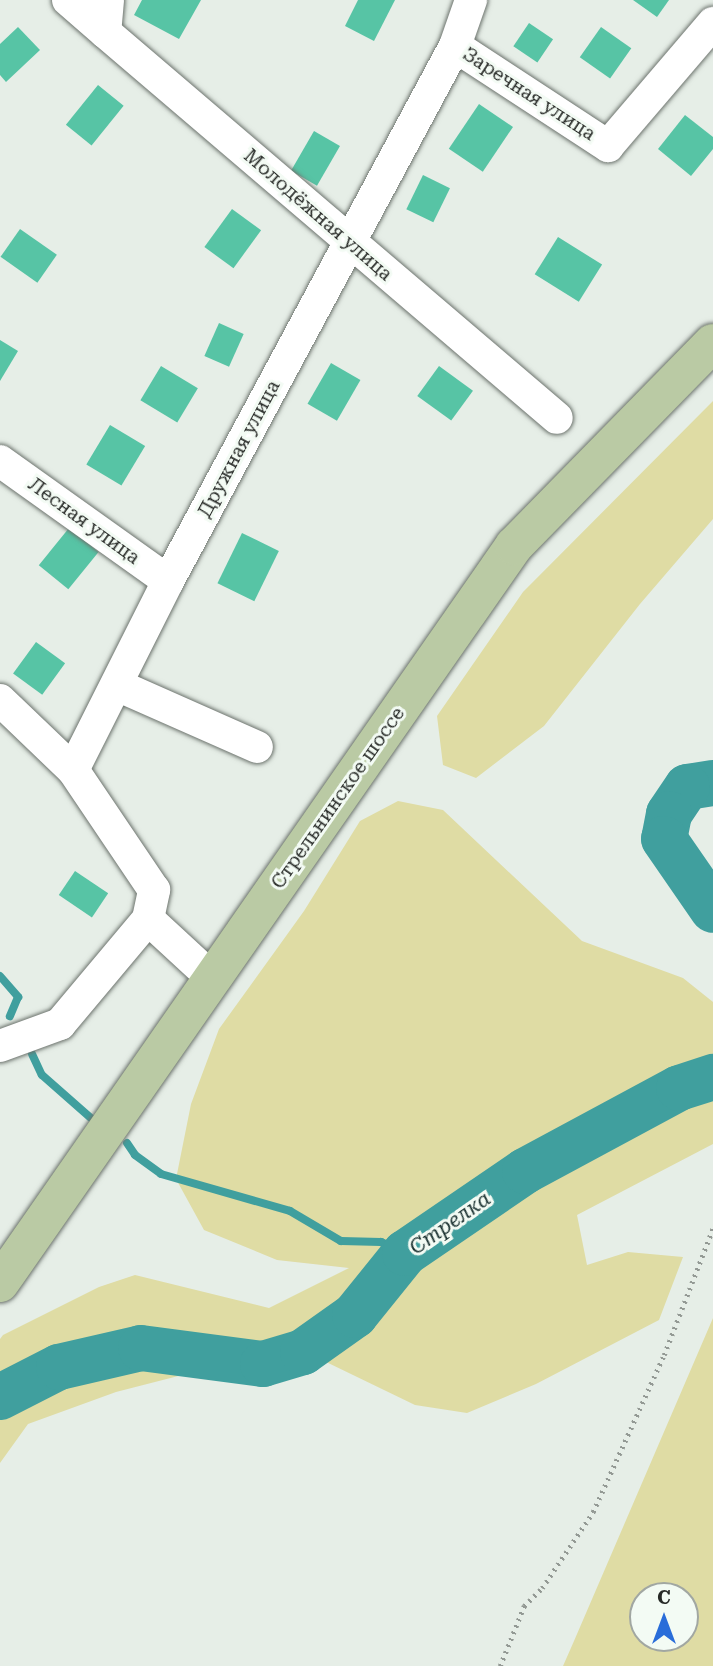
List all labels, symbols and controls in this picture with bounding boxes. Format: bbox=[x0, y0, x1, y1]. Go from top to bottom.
street label: Заречная улица bbox=[458, 43, 600, 145]
street label: Молодёжная улица bbox=[239, 144, 397, 286]
street label: Дружная улица bbox=[193, 377, 285, 521]
street label: Лесная улица bbox=[24, 473, 144, 569]
street label: Стрельнинское шоссе bbox=[267, 703, 409, 893]
water label: Стрелка bbox=[405, 1186, 495, 1260]
north arrow bbox=[629, 1582, 699, 1652]
text: С bbox=[657, 1586, 671, 1609]

